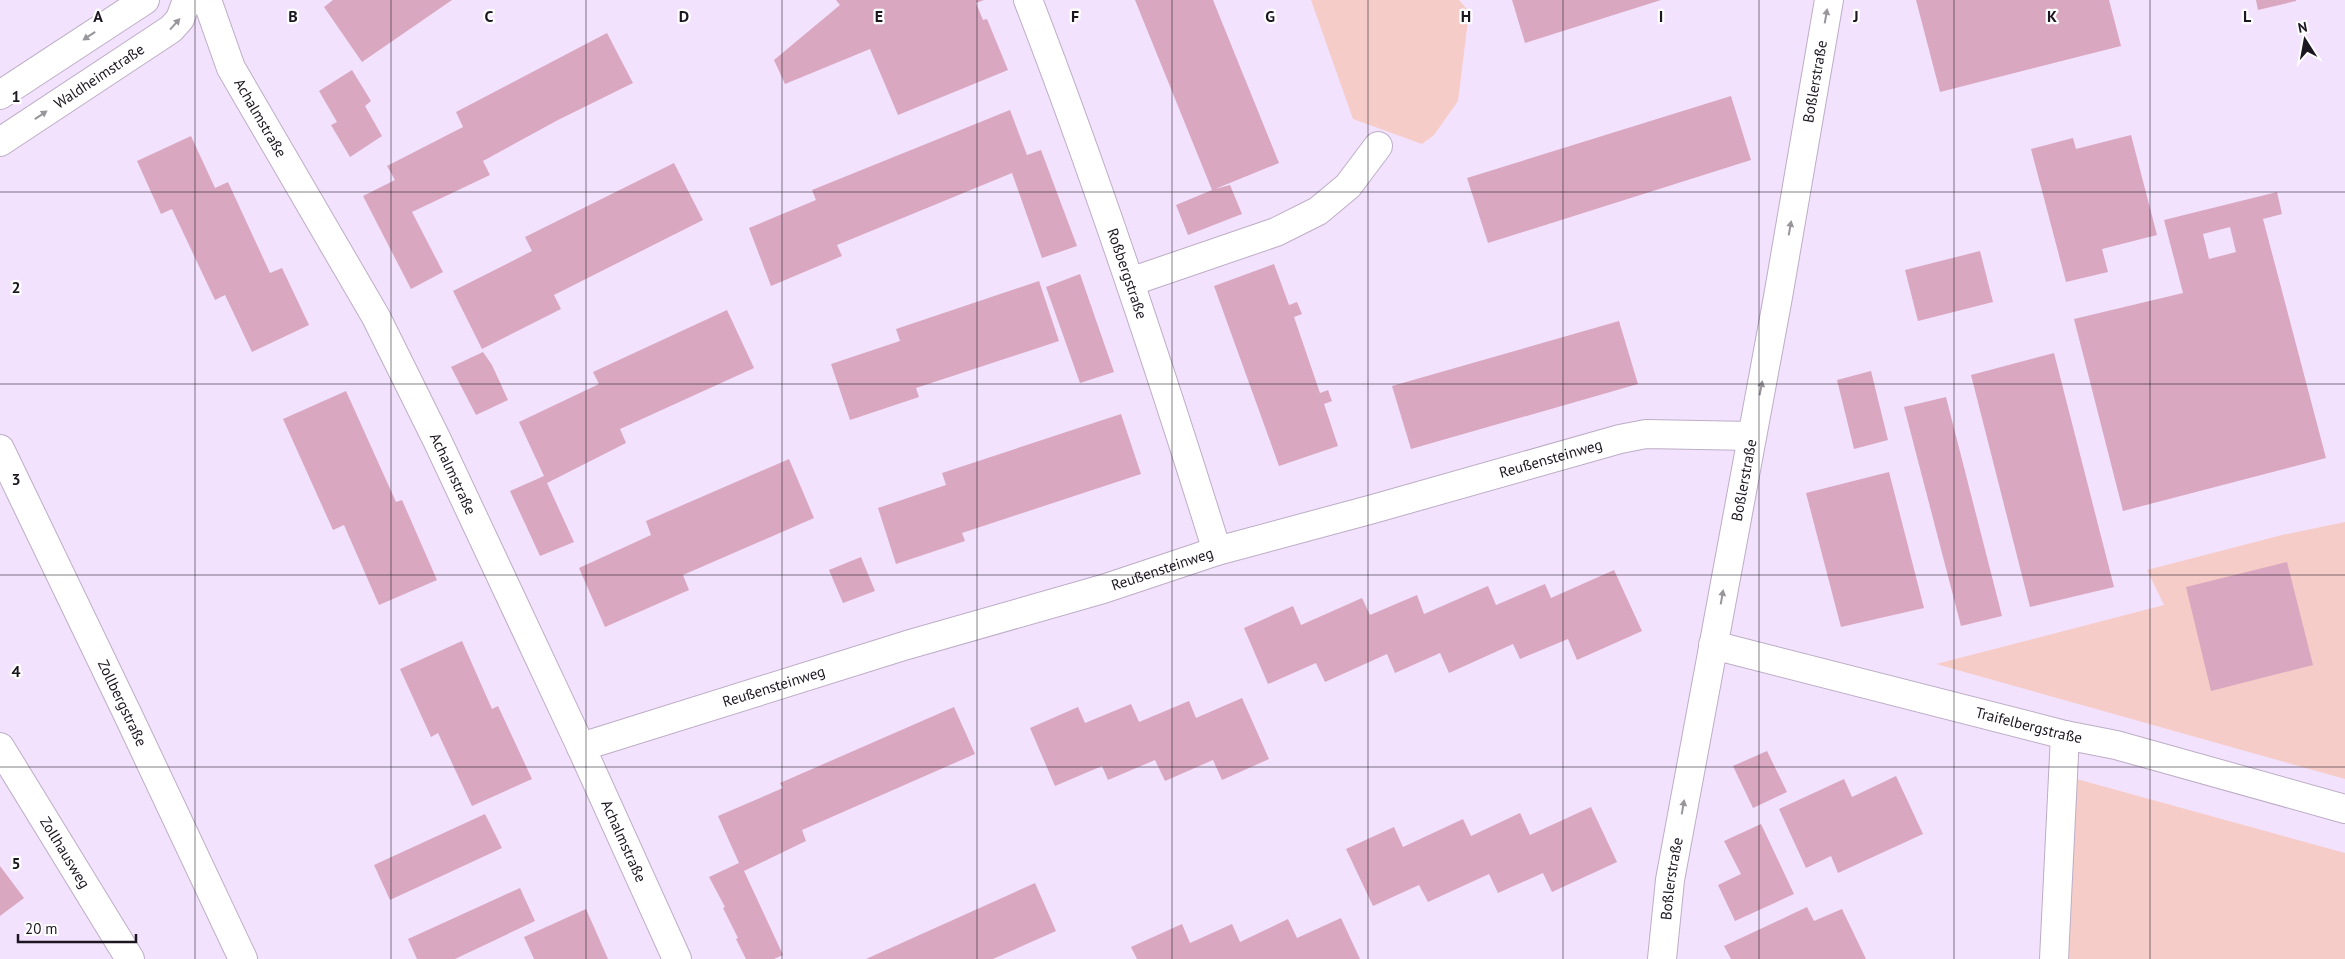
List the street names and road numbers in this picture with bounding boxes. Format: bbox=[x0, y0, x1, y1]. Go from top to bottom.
street label: Waldheimstraße bbox=[50, 39, 148, 113]
street label: Boßlerstraße bbox=[1798, 39, 1831, 124]
street label: Achalmstraße bbox=[230, 75, 291, 161]
street label: Roßbergstraße bbox=[1103, 226, 1152, 321]
street label: Achalmstraße bbox=[426, 430, 481, 518]
street label: Reußensteinweg bbox=[1497, 434, 1604, 482]
street label: Boßlerstraße bbox=[1727, 437, 1760, 523]
street label: Reußensteinweg bbox=[1109, 543, 1216, 595]
street label: Zollbergstraße bbox=[94, 657, 151, 749]
street label: Reußensteinweg bbox=[720, 661, 827, 711]
street label: Traifelbergstraße bbox=[1974, 703, 2084, 747]
street label: Achalmstraße bbox=[597, 797, 651, 885]
street label: Zollhausweg bbox=[36, 813, 94, 892]
street label: Boßlerstraße bbox=[1656, 836, 1687, 921]

